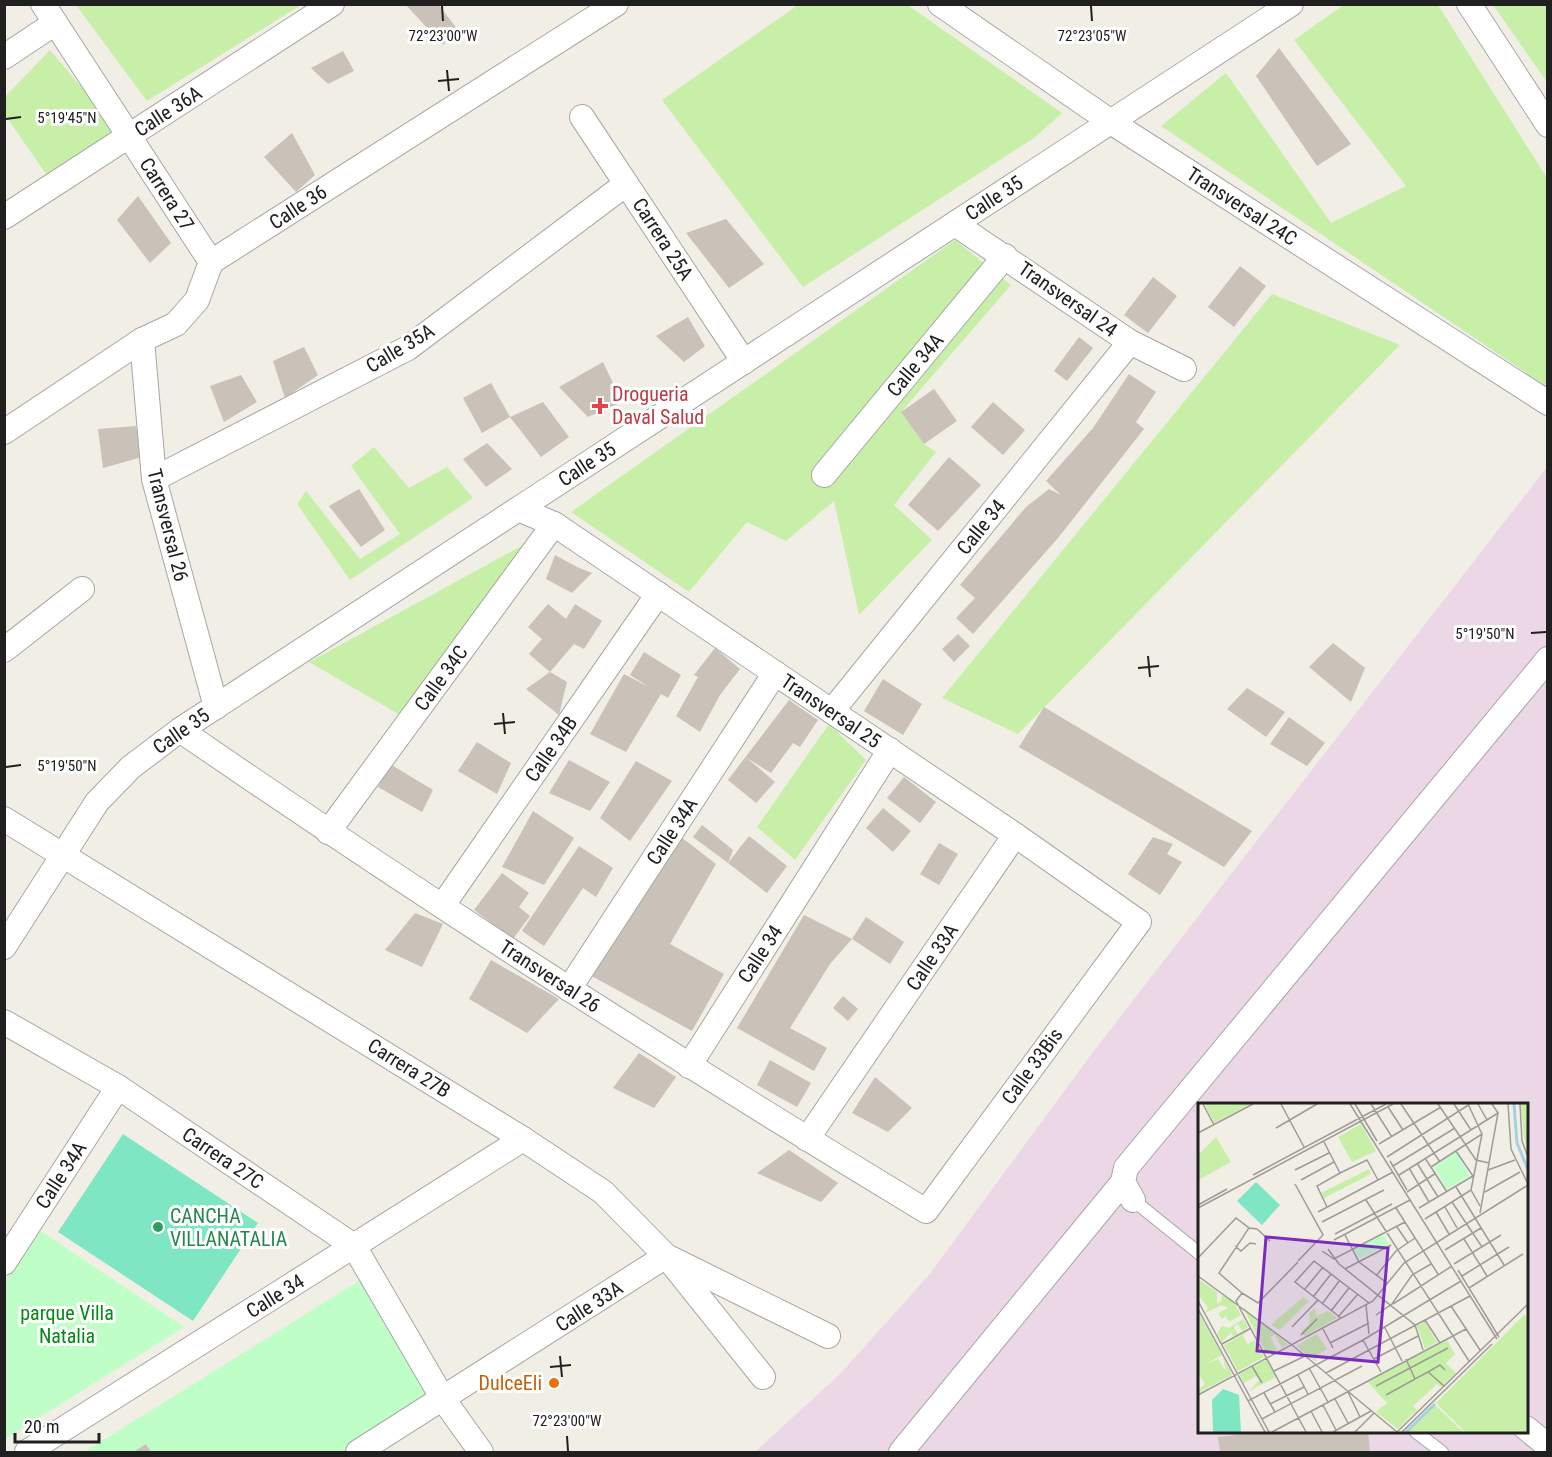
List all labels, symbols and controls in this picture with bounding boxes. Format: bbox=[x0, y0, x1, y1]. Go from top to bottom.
text: 72°23'00"W bbox=[409, 27, 478, 45]
text: 72°23'05"W bbox=[1058, 27, 1127, 45]
street label: Calle 36A bbox=[130, 80, 207, 142]
text: 5°19'45"N bbox=[37, 109, 97, 127]
street label: Carrera 27 bbox=[135, 153, 199, 235]
street label: Transversal 24C bbox=[1182, 161, 1302, 251]
street label: Calle 35 bbox=[961, 170, 1027, 225]
street label: Calle 36 bbox=[265, 180, 331, 234]
street label: Carrera 25A bbox=[627, 193, 699, 285]
street label: Transversal 24 bbox=[1014, 256, 1122, 342]
street label: Calle 35A bbox=[362, 318, 439, 378]
street label: Calle 34A bbox=[882, 328, 949, 402]
place label: Drogueria Daval Salud bbox=[612, 382, 704, 429]
marker: Drogueria Daval Salud bbox=[593, 399, 607, 413]
street label: Calle 35 bbox=[554, 436, 620, 491]
street label: Transversal 26 bbox=[142, 466, 194, 584]
street label: Calle 34 bbox=[952, 495, 1010, 559]
text: 5°19'50"N bbox=[1455, 625, 1515, 643]
street label: Calle 34C bbox=[409, 641, 473, 715]
street label: Transversal 25 bbox=[776, 669, 886, 753]
street label: Calle 35 bbox=[148, 703, 214, 759]
street label: Calle 34B bbox=[520, 712, 582, 786]
text: 5°19'50"N bbox=[37, 757, 97, 775]
street label: Calle 34A bbox=[641, 792, 703, 869]
street label: Calle 33A bbox=[901, 919, 963, 995]
street label: Calle 34 bbox=[733, 921, 788, 987]
street label: Transversal 26 bbox=[495, 935, 605, 1017]
street label: Calle 33Bis bbox=[996, 1023, 1068, 1109]
street label: Carrera 27B bbox=[363, 1033, 455, 1103]
inset map bbox=[1198, 1103, 1528, 1433]
street label: Carrera 27C bbox=[178, 1122, 268, 1194]
street label: Calle 34A bbox=[30, 1136, 92, 1213]
place label: CANCHA VILLANATALIA bbox=[170, 1204, 288, 1251]
marker: CANCHA VILLANATALIA bbox=[151, 1220, 165, 1234]
street label: Calle 34 bbox=[242, 1269, 309, 1323]
street label: Calle 33A bbox=[551, 1275, 628, 1337]
park label: parque Villa Natalia bbox=[20, 1301, 114, 1348]
place label: DulceEli bbox=[479, 1371, 542, 1395]
marker: DulceEli bbox=[547, 1376, 561, 1390]
scale bar bbox=[15, 1406, 99, 1444]
text: 72°23'00"W bbox=[533, 1412, 602, 1430]
text: 20 m bbox=[24, 1416, 59, 1437]

